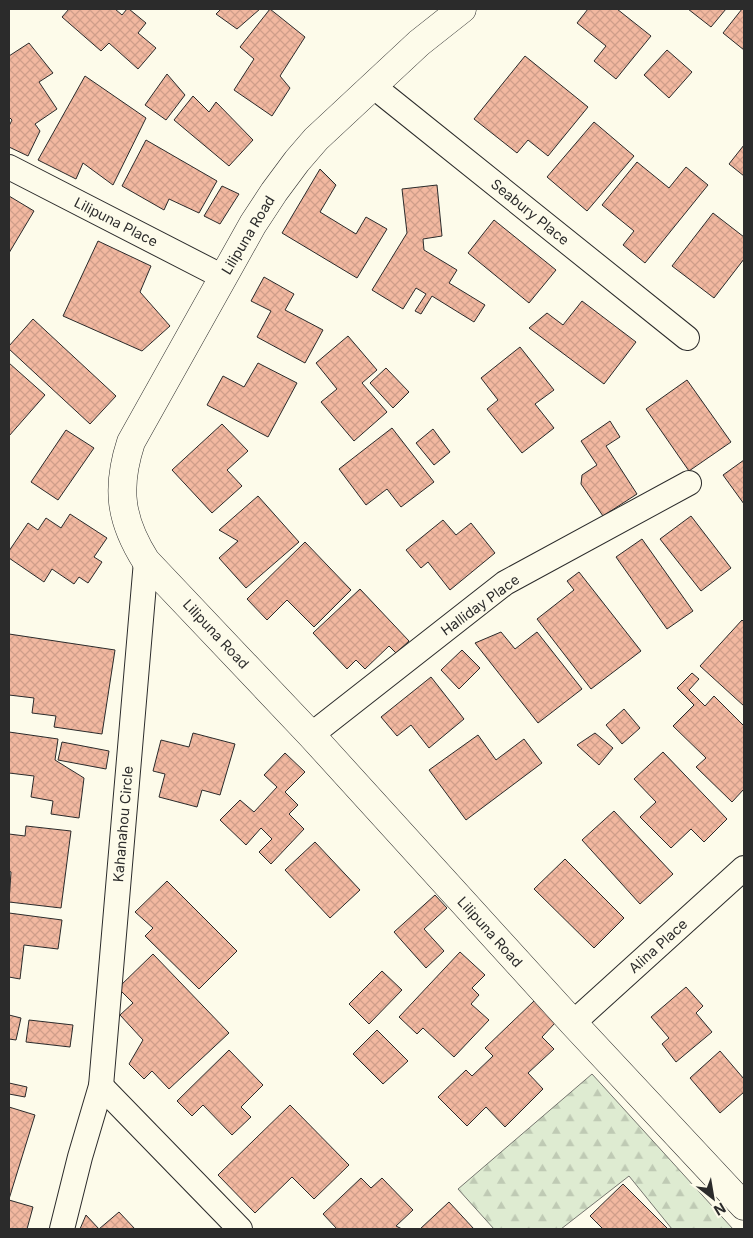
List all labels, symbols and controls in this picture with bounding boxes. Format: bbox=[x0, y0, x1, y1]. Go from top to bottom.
street label: Seabury Place bbox=[488, 175, 573, 248]
street label: Lilipuna Road bbox=[217, 192, 278, 277]
street label: Lilipuna Place bbox=[72, 193, 161, 250]
street label: Halliday Place bbox=[437, 570, 522, 639]
street label: Lilipuna Road bbox=[180, 595, 253, 672]
street label: Kahanahou Circle bbox=[109, 765, 136, 883]
street label: Lilipuna Road bbox=[454, 893, 526, 970]
street label: Alina Place bbox=[625, 915, 690, 976]
north arrow bbox=[688, 1173, 738, 1223]
text: N bbox=[711, 1200, 729, 1220]

